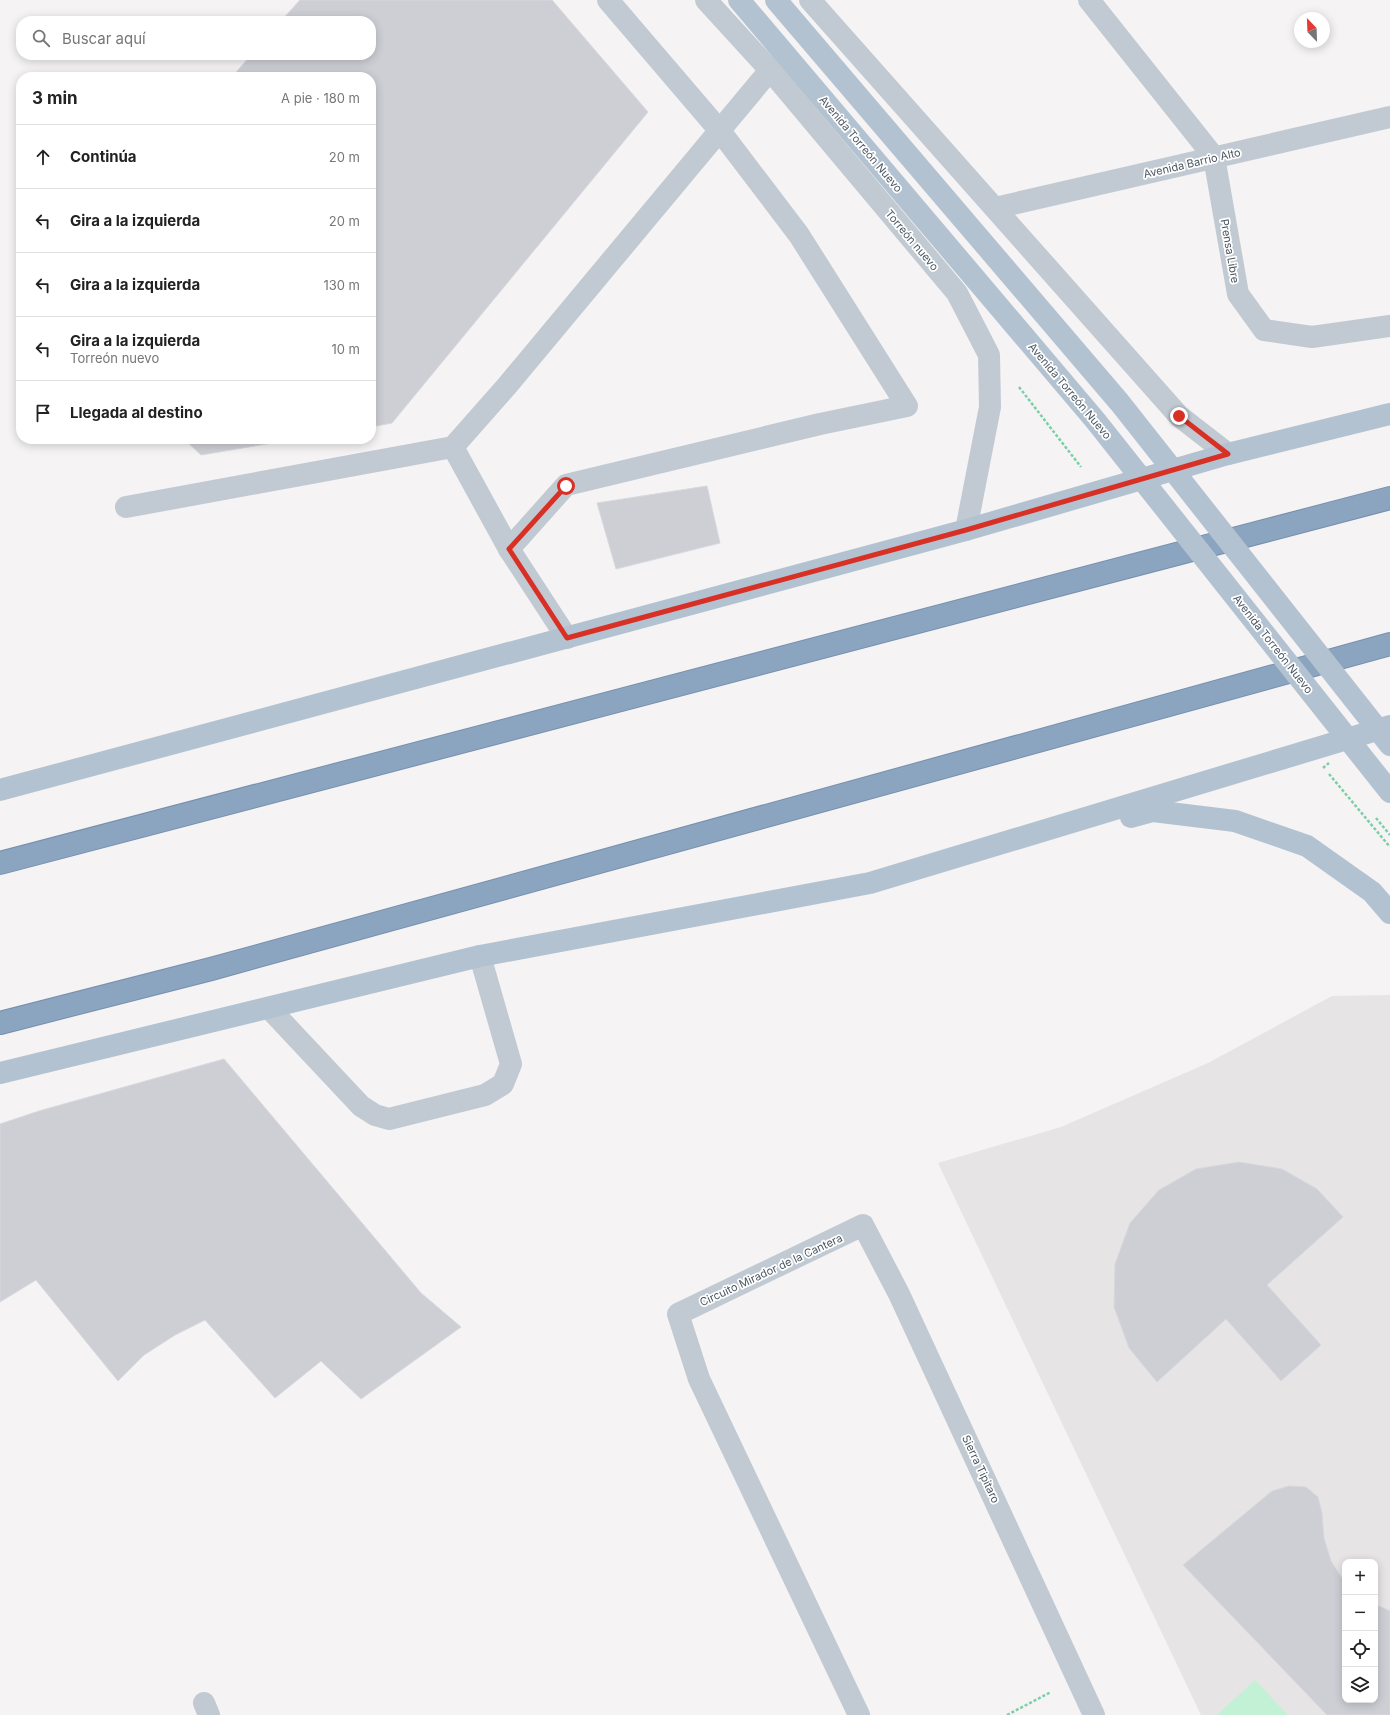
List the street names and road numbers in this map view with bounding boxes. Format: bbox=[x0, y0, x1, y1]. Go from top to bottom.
street label: Avenida Torreón Nuevo bbox=[817, 93, 906, 195]
street label: Avenida Barrio Alto bbox=[1142, 145, 1242, 181]
street label: Torreón nuevo bbox=[882, 207, 942, 274]
street label: Prensa Libre bbox=[1217, 218, 1243, 284]
street label: Avenida Torreón Nuevo bbox=[1026, 340, 1115, 442]
street label: Avenida Torreón Nuevo bbox=[1230, 592, 1316, 697]
street label: Circuito Mirador de la Cantera bbox=[697, 1231, 845, 1309]
street label: Sierra Tipitaro bbox=[959, 1433, 1003, 1506]

